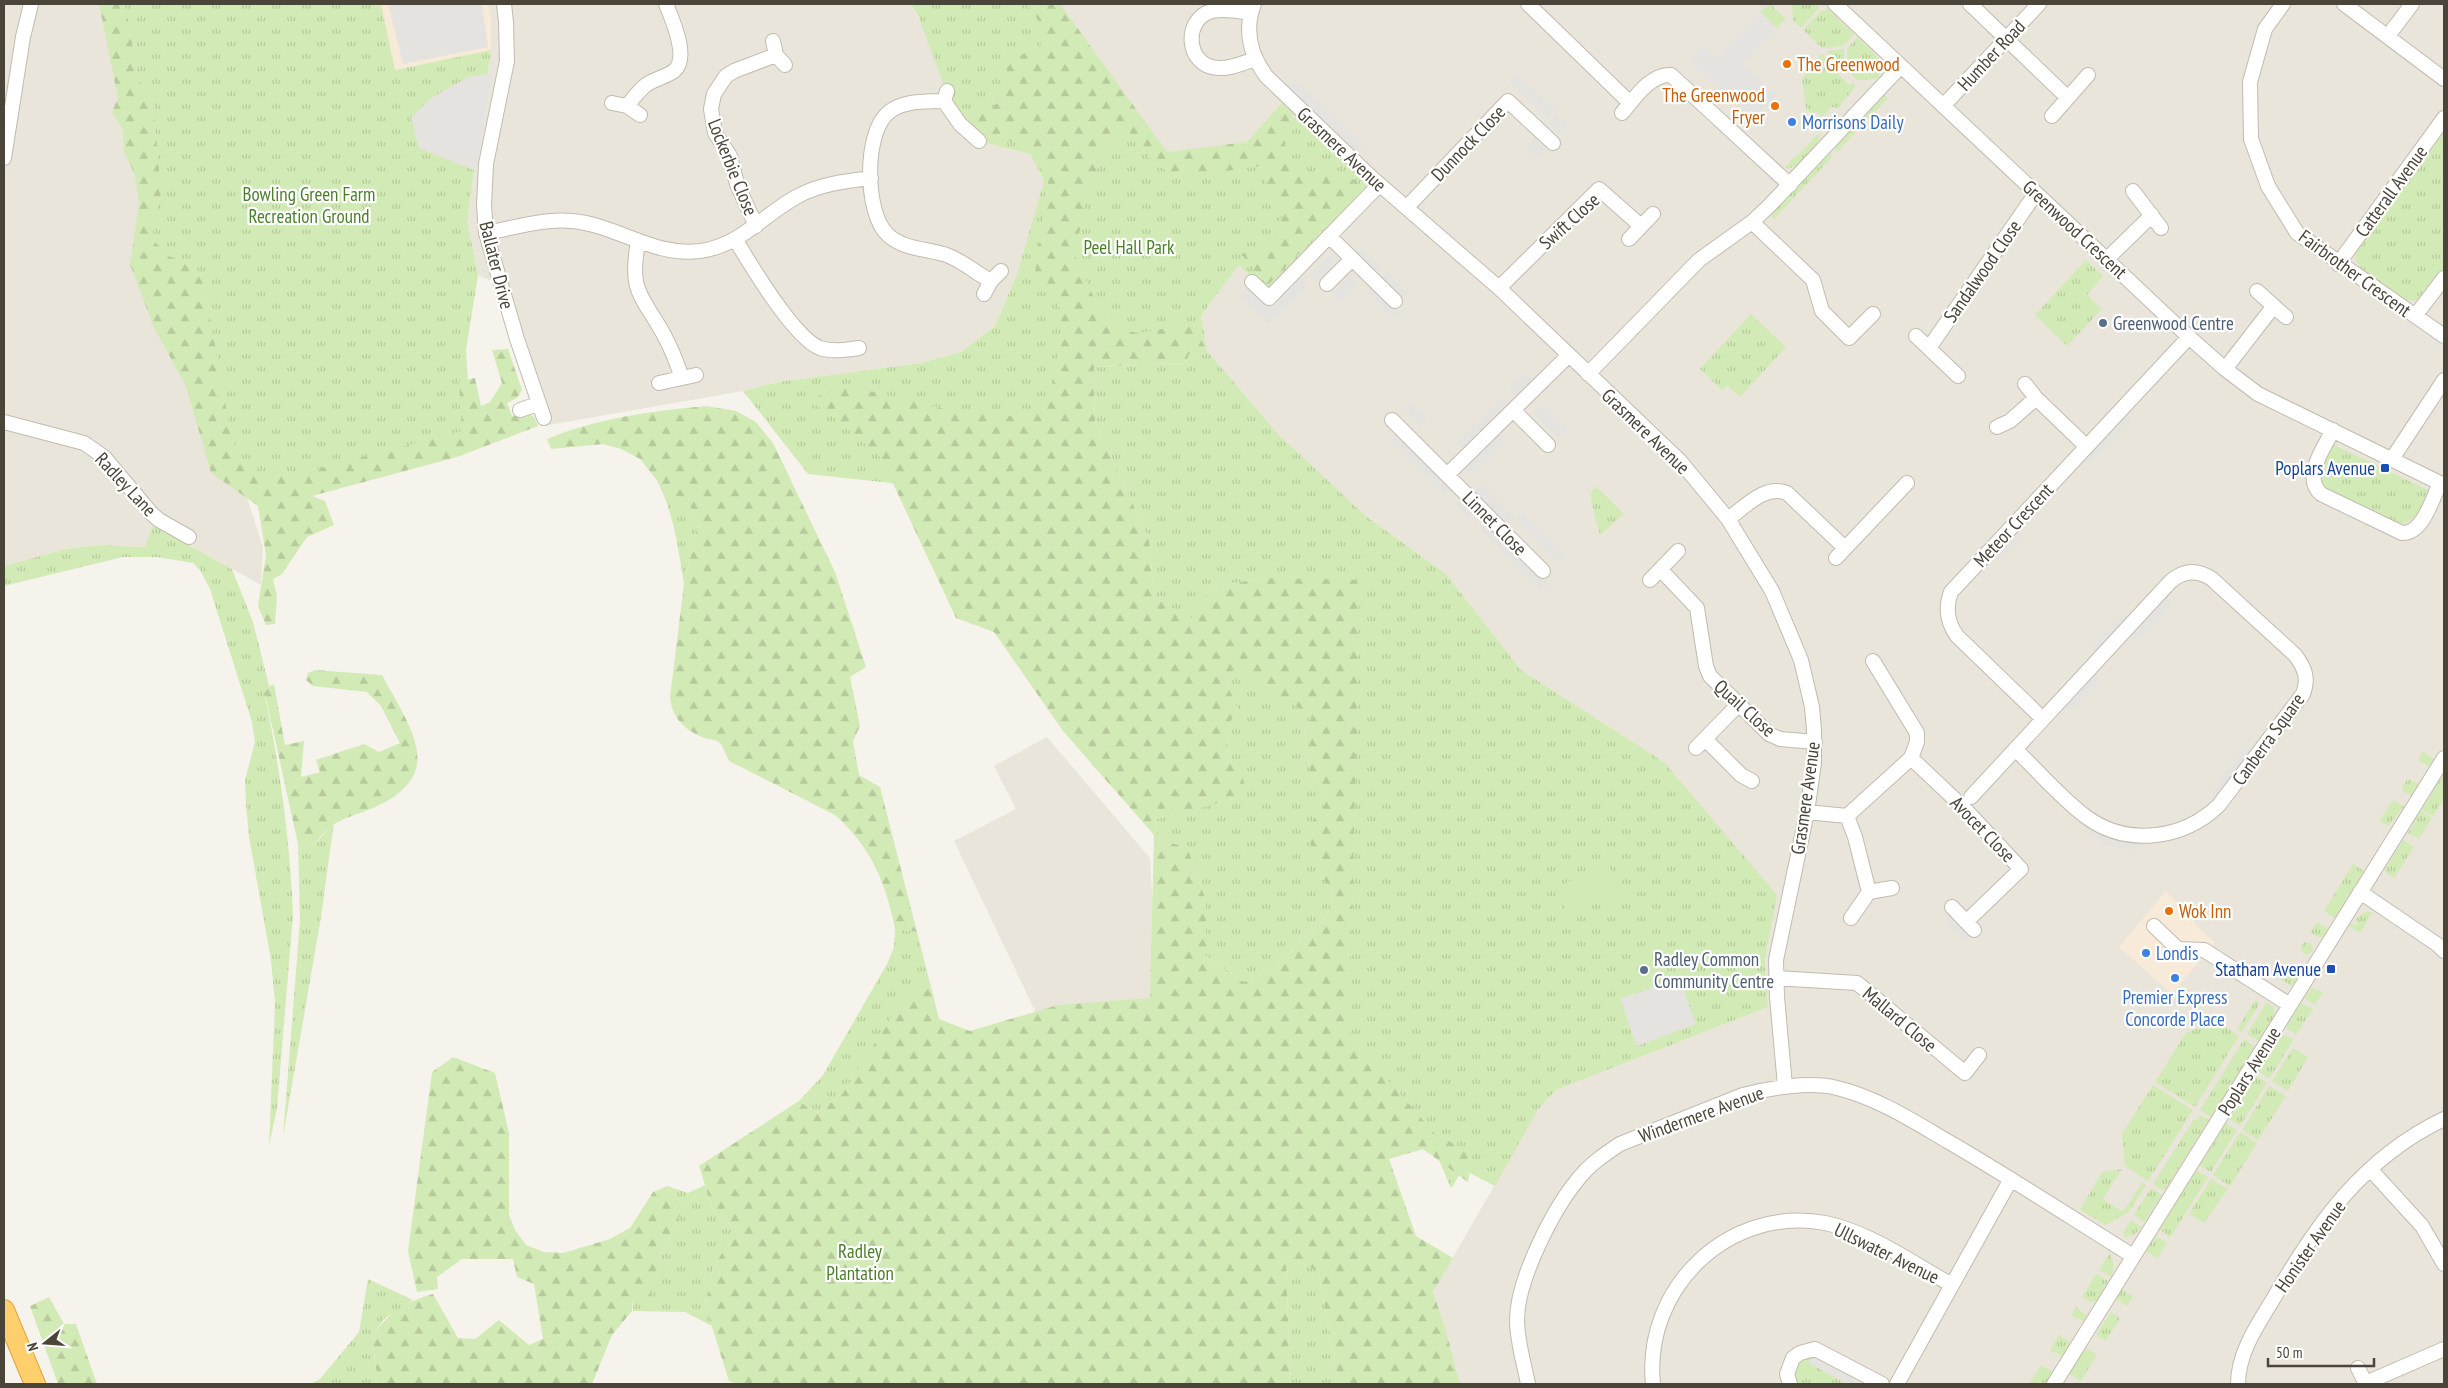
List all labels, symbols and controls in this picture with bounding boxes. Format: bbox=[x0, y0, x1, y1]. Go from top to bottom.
street label: Humber Road bbox=[1952, 14, 2030, 96]
place label: The Greenwood bbox=[1797, 52, 1900, 76]
marker: The Greenwood bbox=[1781, 58, 1793, 70]
place label: The Greenwood Fryer bbox=[1662, 83, 1766, 129]
street label: Dunnock Close bbox=[1426, 100, 1510, 186]
marker: The Greenwood Fryer bbox=[1769, 100, 1781, 112]
street label: Grasmere Avenue bbox=[1292, 102, 1392, 197]
place label: Morrisons Daily bbox=[1802, 110, 1904, 134]
street label: Lockerbie Close bbox=[703, 115, 763, 219]
marker: Morrisons Daily bbox=[1786, 116, 1798, 128]
street label: Catterall Avenue bbox=[2350, 140, 2432, 242]
street label: Greenwood Crescent bbox=[2018, 175, 2133, 284]
park label: Bowling Green Farm Recreation Ground bbox=[243, 182, 375, 228]
street label: Swift Close bbox=[1534, 188, 1604, 254]
street label: Sandalwood Close bbox=[1938, 215, 2026, 327]
street label: Ballater Drive bbox=[475, 219, 520, 312]
street label: Fairbrother Crescent bbox=[2294, 224, 2416, 322]
park label: Peel Hall Park bbox=[1084, 235, 1175, 259]
place label: Greenwood Centre bbox=[2113, 311, 2234, 335]
marker: Greenwood Centre bbox=[2097, 317, 2109, 329]
street label: Grasmere Avenue bbox=[1597, 383, 1695, 479]
street label: Radley Lane bbox=[90, 447, 162, 521]
place label: Poplars Avenue bbox=[2275, 456, 2375, 480]
marker: Poplars Avenue bbox=[2379, 462, 2391, 474]
street label: Meteor Crescent bbox=[1968, 478, 2058, 572]
street label: Linnet Close bbox=[1458, 486, 1532, 560]
street label: Quail Close bbox=[1709, 674, 1781, 742]
street label: Canberra Square bbox=[2227, 688, 2309, 790]
street label: Grasmere Avenue bbox=[1785, 740, 1825, 856]
street label: Avocet Close bbox=[1945, 791, 2021, 867]
place label: Wok Inn bbox=[2179, 899, 2231, 923]
marker: Wok Inn bbox=[2163, 905, 2175, 917]
place label: Londis bbox=[2156, 941, 2198, 965]
place label: Radley Common Community Centre bbox=[1654, 947, 1774, 993]
marker: Londis bbox=[2140, 947, 2152, 959]
place label: Statham Avenue bbox=[2215, 957, 2321, 981]
marker: Statham Avenue bbox=[2325, 963, 2337, 975]
marker: Radley Common Community Centre bbox=[1638, 964, 1650, 976]
marker: Premier Express Concorde Place bbox=[2169, 972, 2181, 984]
street label: Mallard Close bbox=[1858, 981, 1942, 1057]
place label: Premier Express Concorde Place bbox=[2123, 985, 2227, 1031]
street label: Poplars Avenue bbox=[2212, 1022, 2286, 1120]
street label: Windermere Avenue bbox=[1635, 1080, 1767, 1148]
street label: Honister Avenue bbox=[2269, 1195, 2351, 1297]
street label: Ullswater Avenue bbox=[1831, 1217, 1943, 1289]
park label: Radley Plantation bbox=[826, 1239, 894, 1285]
north arrow bbox=[20, 1318, 70, 1368]
scale bar bbox=[2268, 1336, 2374, 1368]
text: N bbox=[23, 1341, 42, 1353]
text: 50 m bbox=[2276, 1343, 2302, 1362]

